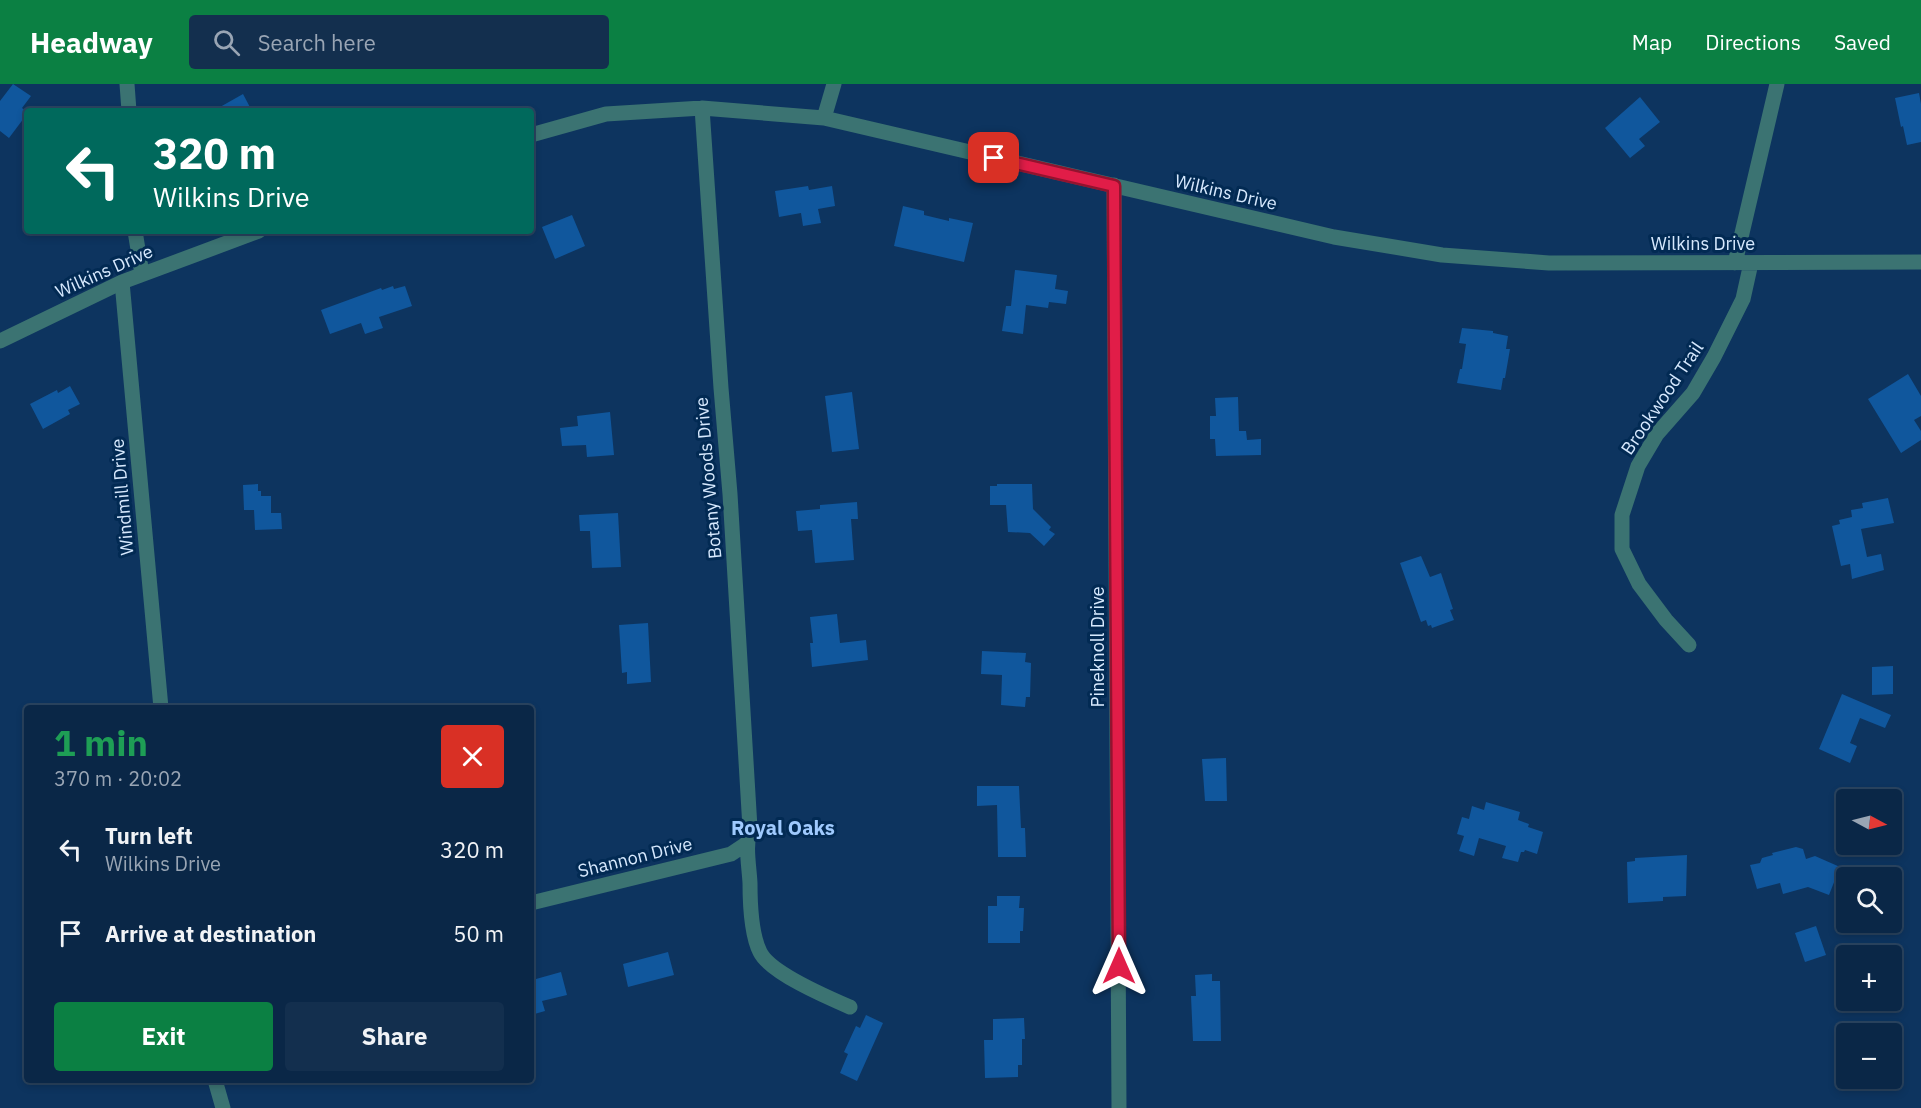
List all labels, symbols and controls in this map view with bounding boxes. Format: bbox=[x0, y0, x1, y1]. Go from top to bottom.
search box bbox=[189, 15, 609, 69]
text: Headway bbox=[30, 24, 153, 61]
icon: search bbox=[210, 26, 243, 59]
text: Search here bbox=[258, 28, 376, 57]
text: Map bbox=[1632, 28, 1672, 56]
text: Directions bbox=[1705, 28, 1801, 56]
text: Saved bbox=[1834, 28, 1891, 56]
text: 320 m bbox=[153, 126, 276, 181]
icon: left bbox=[54, 132, 132, 210]
pin bbox=[968, 132, 1019, 183]
icon: arrive bbox=[977, 141, 1010, 174]
street label: Wilkins Drive bbox=[1173, 169, 1280, 215]
text: Wilkins Drive bbox=[153, 179, 310, 214]
street label: Wilkins Drive bbox=[1651, 232, 1755, 255]
street label: Wilkins Drive bbox=[52, 239, 156, 303]
street label: Brookwood Trail bbox=[1616, 337, 1708, 459]
street label: Botany Woods Drive bbox=[689, 396, 727, 560]
street label: Windmill Drive bbox=[105, 438, 139, 556]
street label: Pineknoll Drive bbox=[1086, 586, 1109, 708]
text: 1 min bbox=[54, 719, 148, 766]
button: close bbox=[441, 725, 504, 788]
text: 370 m · 20:02 bbox=[54, 765, 182, 792]
north arrow bbox=[1836, 789, 1902, 855]
map controls bbox=[1836, 789, 1902, 1089]
district label: Royal Oaks bbox=[731, 814, 835, 841]
text: Turn left bbox=[105, 821, 193, 850]
street label: Shannon Drive bbox=[575, 832, 695, 882]
icon: left bbox=[54, 833, 87, 866]
text: 320 m bbox=[440, 835, 504, 864]
text: Wilkins Drive bbox=[105, 850, 221, 877]
button: search bbox=[1836, 867, 1902, 933]
icon: arrive bbox=[54, 917, 87, 950]
text: Arrive at destination bbox=[105, 919, 316, 948]
text: 50 m bbox=[453, 919, 504, 948]
position arrow bbox=[1087, 934, 1151, 998]
button: + bbox=[1836, 945, 1902, 1011]
button: Exit bbox=[54, 1002, 273, 1071]
button: Share bbox=[285, 1002, 504, 1071]
button: − bbox=[1836, 1023, 1902, 1089]

